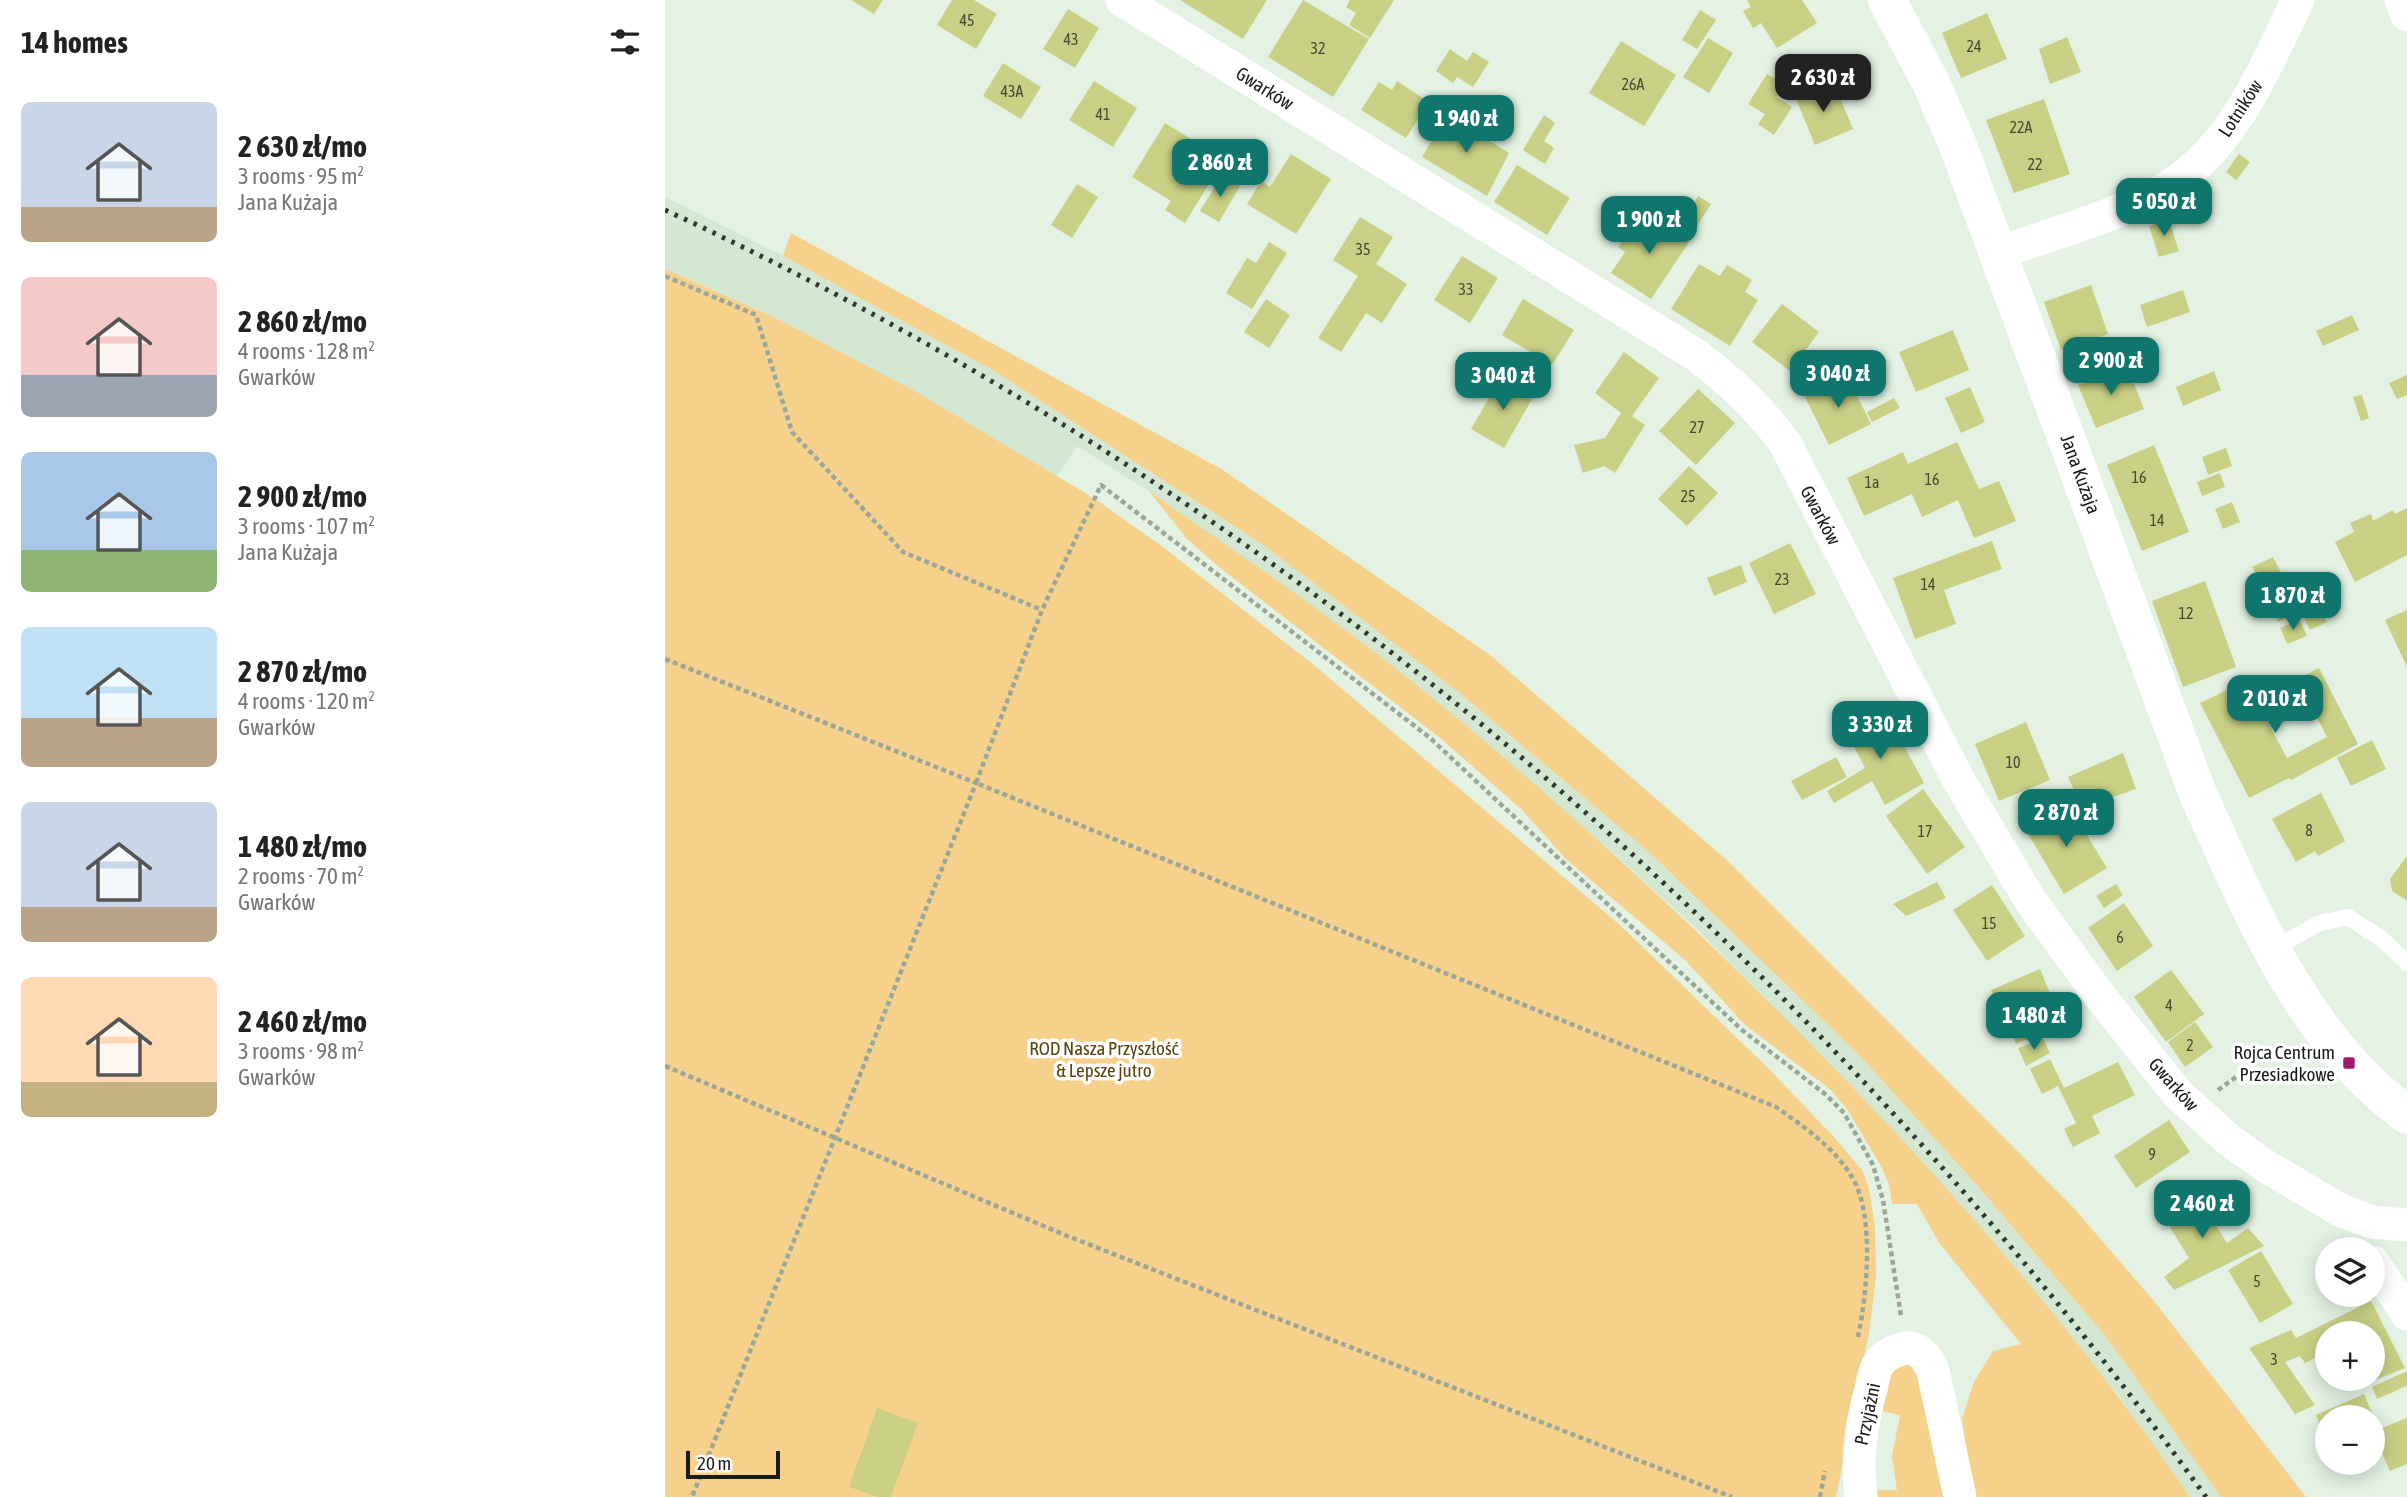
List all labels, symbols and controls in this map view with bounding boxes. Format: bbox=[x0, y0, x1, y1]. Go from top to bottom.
house number: 45 bbox=[959, 11, 975, 29]
icon: filters bbox=[606, 23, 644, 61]
text: 14 homes bbox=[21, 25, 128, 59]
house number: 43 bbox=[1063, 30, 1079, 48]
house number: 24 bbox=[1966, 37, 1982, 55]
house number: 32 bbox=[1310, 39, 1326, 57]
pin: 2 630 zł bbox=[1751, 54, 1895, 114]
street label: Gwarków bbox=[1232, 62, 1298, 115]
text: 2 630 zł bbox=[1791, 64, 1855, 90]
house number: 26A bbox=[1622, 75, 1645, 93]
street label: Lotników bbox=[2214, 75, 2267, 141]
house number: 43A bbox=[1001, 82, 1024, 100]
pin: 1 940 zł bbox=[1394, 96, 1538, 155]
house number: 41 bbox=[1095, 105, 1111, 123]
text: 1 940 zł bbox=[1434, 105, 1498, 131]
house number: 22A bbox=[2010, 118, 2033, 136]
text: 2 630 zł/mo bbox=[238, 129, 367, 163]
icon: home bbox=[77, 130, 161, 214]
pin: 2 860 zł bbox=[1148, 140, 1292, 199]
text: 2 860 zł bbox=[1188, 149, 1252, 175]
house number: 22 bbox=[2027, 155, 2043, 173]
text: 3 rooms · 95 m² bbox=[238, 163, 364, 189]
pin: 5 050 zł bbox=[2092, 178, 2236, 238]
text: 5 050 zł bbox=[2132, 188, 2196, 214]
text: Jana Kużaja bbox=[238, 189, 338, 215]
pin: 1 900 zł bbox=[1577, 196, 1721, 256]
text: 1 900 zł bbox=[1617, 206, 1681, 232]
house number: 35 bbox=[1355, 240, 1371, 258]
house number: 33 bbox=[1458, 280, 1474, 298]
text: 2 860 zł/mo bbox=[238, 304, 367, 338]
icon: home bbox=[77, 305, 161, 389]
text: 4 rooms · 128 m² bbox=[238, 338, 375, 364]
pin: 2 900 zł bbox=[2039, 338, 2183, 397]
text: 2 900 zł bbox=[2079, 347, 2143, 373]
pin: 3 040 zł bbox=[1766, 350, 1910, 410]
pin: 3 040 zł bbox=[1431, 352, 1575, 412]
text: 3 040 zł bbox=[1806, 360, 1870, 386]
text: 3 040 zł bbox=[1471, 362, 1535, 388]
text: Gwarków bbox=[238, 364, 315, 390]
house number: 27 bbox=[1689, 418, 1705, 436]
street label: Jana Kużaja bbox=[2057, 431, 2105, 517]
house number: 16 bbox=[2131, 468, 2147, 486]
house number: 16 bbox=[1924, 470, 1940, 488]
house number: 1a bbox=[1865, 473, 1879, 491]
text: 2 900 zł/mo bbox=[238, 479, 367, 513]
icon: home bbox=[77, 480, 161, 564]
street label: Gwarków bbox=[1796, 482, 1846, 549]
house number: 25 bbox=[1680, 487, 1696, 505]
house number: 14 bbox=[2149, 511, 2165, 529]
text: 3 rooms · 107 m² bbox=[238, 513, 375, 539]
text: Jana Kużaja bbox=[238, 539, 338, 565]
house number: 23 bbox=[1774, 570, 1790, 588]
pin: 1 870 zł bbox=[2221, 572, 2365, 632]
house number: 14 bbox=[1920, 575, 1936, 593]
text: 1 870 zł bbox=[2261, 582, 2325, 608]
house number: 12 bbox=[2178, 604, 2194, 622]
text: 2 870 zł/mo bbox=[238, 654, 367, 688]
icon: home bbox=[77, 655, 161, 739]
pin: 2 010 zł bbox=[2203, 676, 2347, 735]
text: 2 010 zł bbox=[2243, 685, 2307, 711]
text: 4 rooms · 120 m² bbox=[238, 688, 375, 714]
pin: 3 330 zł bbox=[1808, 702, 1952, 761]
text: 3 330 zł bbox=[1848, 711, 1912, 737]
text: Gwarków bbox=[238, 714, 315, 740]
house number: 10 bbox=[2005, 753, 2021, 771]
pin: 2 870 zł bbox=[1994, 790, 2138, 849]
text: 2 870 zł bbox=[2034, 799, 2098, 825]
house number: 8 bbox=[2305, 821, 2313, 839]
house number: 17 bbox=[1917, 822, 1933, 840]
text: 1 480 zł/mo bbox=[238, 829, 367, 863]
icon: home bbox=[77, 830, 161, 914]
text: 2 rooms · 70 m² bbox=[238, 863, 364, 889]
text: Gwarków bbox=[238, 889, 315, 915]
house number: 15 bbox=[1981, 914, 1997, 932]
house number: 6 bbox=[2116, 928, 2124, 946]
pin: 1 480 zł bbox=[1962, 992, 2106, 1052]
house number: 4 bbox=[2165, 996, 2173, 1014]
text: 1 480 zł bbox=[2002, 1002, 2066, 1028]
text: 2 460 zł/mo bbox=[238, 1004, 367, 1038]
icon: home bbox=[77, 1005, 161, 1089]
house number: 2 bbox=[2186, 1036, 2194, 1054]
park label: ROD Nasza Przyszłość & Lepsze jutro bbox=[1029, 1037, 1180, 1081]
text: 3 rooms · 98 m² bbox=[238, 1038, 364, 1064]
place label: Rojca Centrum Przesiadkowe bbox=[2233, 1041, 2335, 1085]
street label: Gwarków bbox=[2145, 1053, 2204, 1116]
marker: Rojca Centrum Przesiadkowe bbox=[2341, 1055, 2357, 1071]
text: Gwarków bbox=[238, 1064, 315, 1090]
house number: 9 bbox=[2148, 1145, 2156, 1163]
pin: 2 460 zł bbox=[2130, 1180, 2274, 1240]
text: 2 460 zł bbox=[2170, 1190, 2234, 1216]
map controls bbox=[2315, 1237, 2385, 1475]
button: layers bbox=[2315, 1237, 2385, 1307]
house number: 5 bbox=[2253, 1272, 2261, 1290]
button: + bbox=[2315, 1321, 2385, 1391]
house number: 3 bbox=[2270, 1350, 2278, 1368]
street label: Przyjaźni bbox=[1850, 1381, 1884, 1447]
button: − bbox=[2315, 1405, 2385, 1475]
scale bar bbox=[686, 1448, 781, 1480]
text: 20 m bbox=[697, 1452, 731, 1474]

